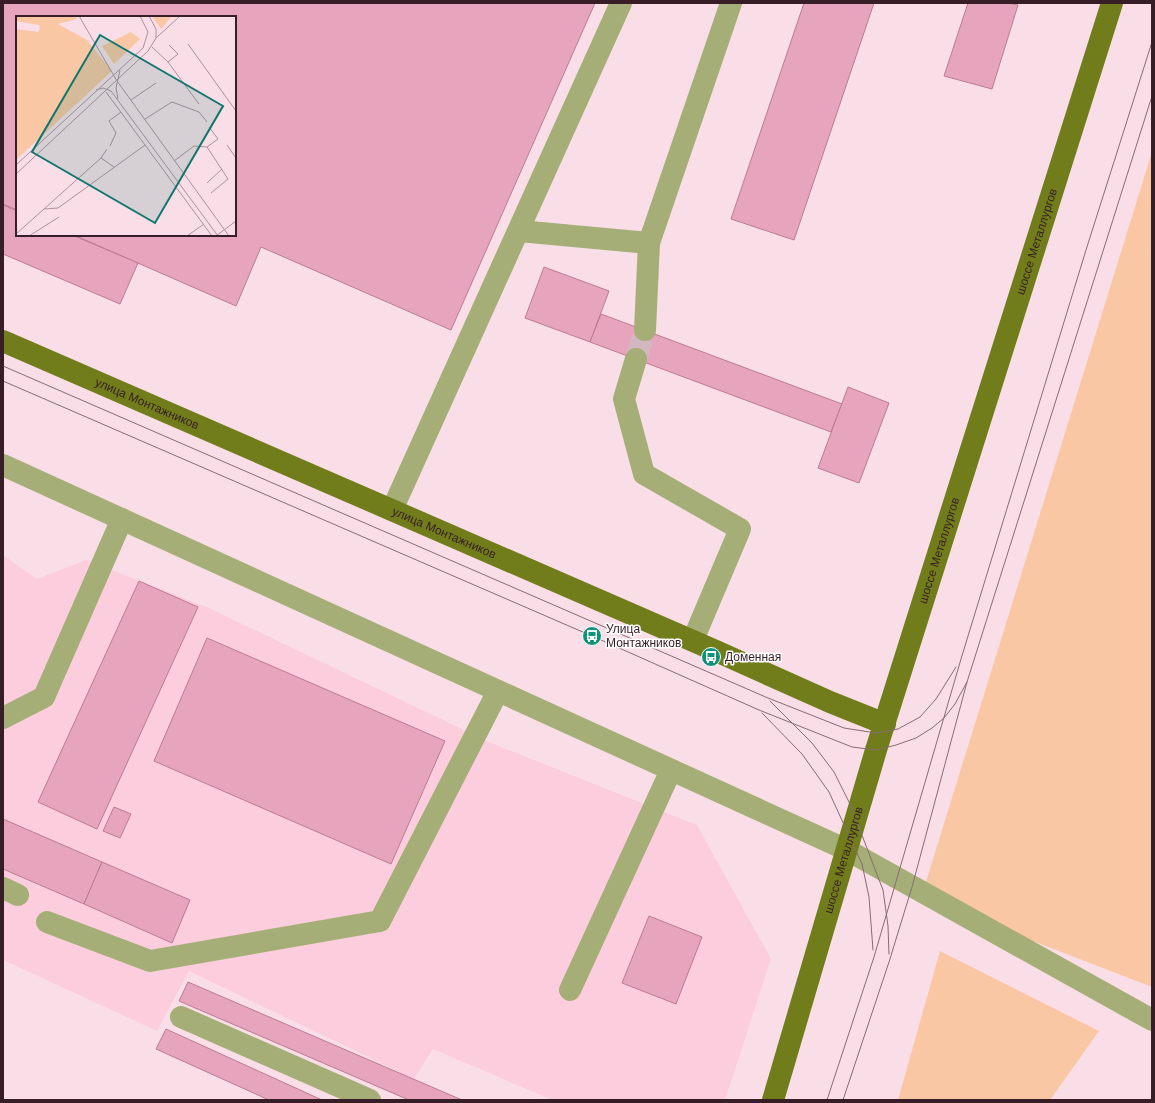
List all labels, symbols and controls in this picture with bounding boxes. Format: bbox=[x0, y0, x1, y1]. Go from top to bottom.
inset map bbox=[16, 16, 236, 236]
street label: шоссе Металлургов bbox=[1013, 187, 1060, 296]
street label: улица Монтажников bbox=[93, 375, 201, 432]
street label: шоссе Металлургов bbox=[916, 496, 962, 605]
street label: улица Монтажников bbox=[390, 504, 498, 561]
place label: Улица Монтажников bbox=[606, 622, 681, 650]
bus stop icon: Улица Монтажников bbox=[581, 625, 603, 647]
bus stop icon: Доменная bbox=[700, 646, 722, 668]
place label: Доменная bbox=[725, 650, 781, 664]
street label: шоссе Металлургов bbox=[821, 805, 866, 915]

